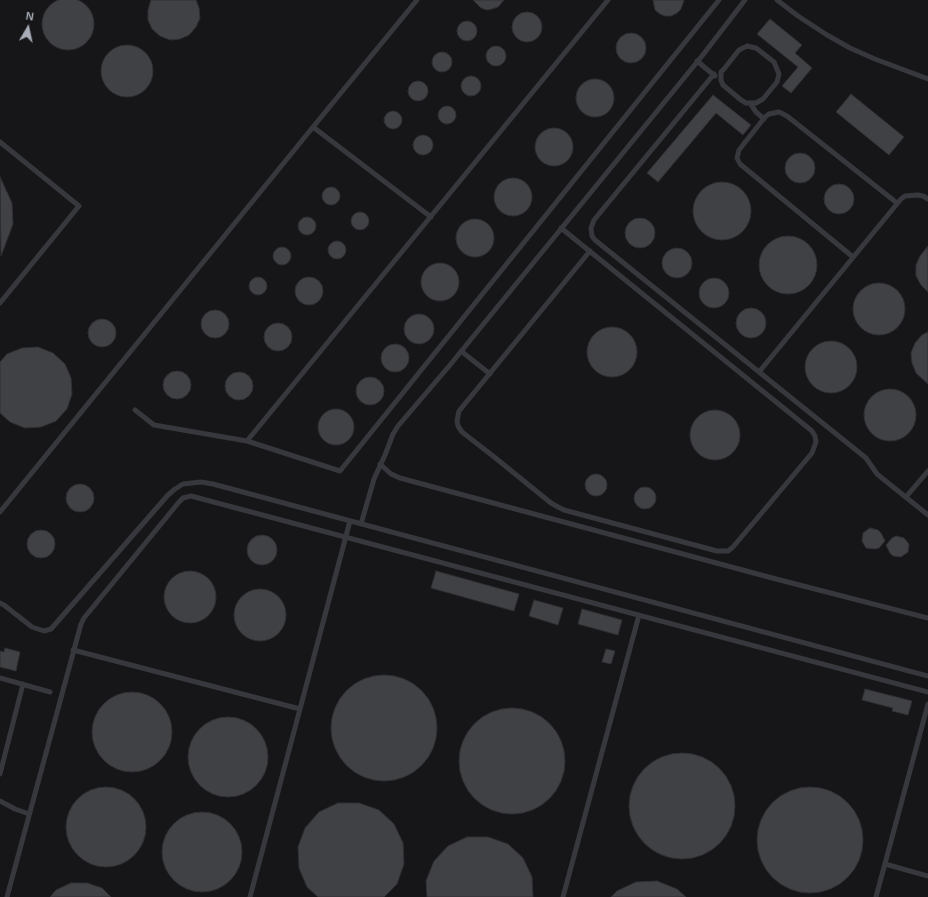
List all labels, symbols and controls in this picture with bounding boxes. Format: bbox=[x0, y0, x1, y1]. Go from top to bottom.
north arrow bbox=[8, 8, 48, 48]
text: N bbox=[25, 10, 35, 23]

